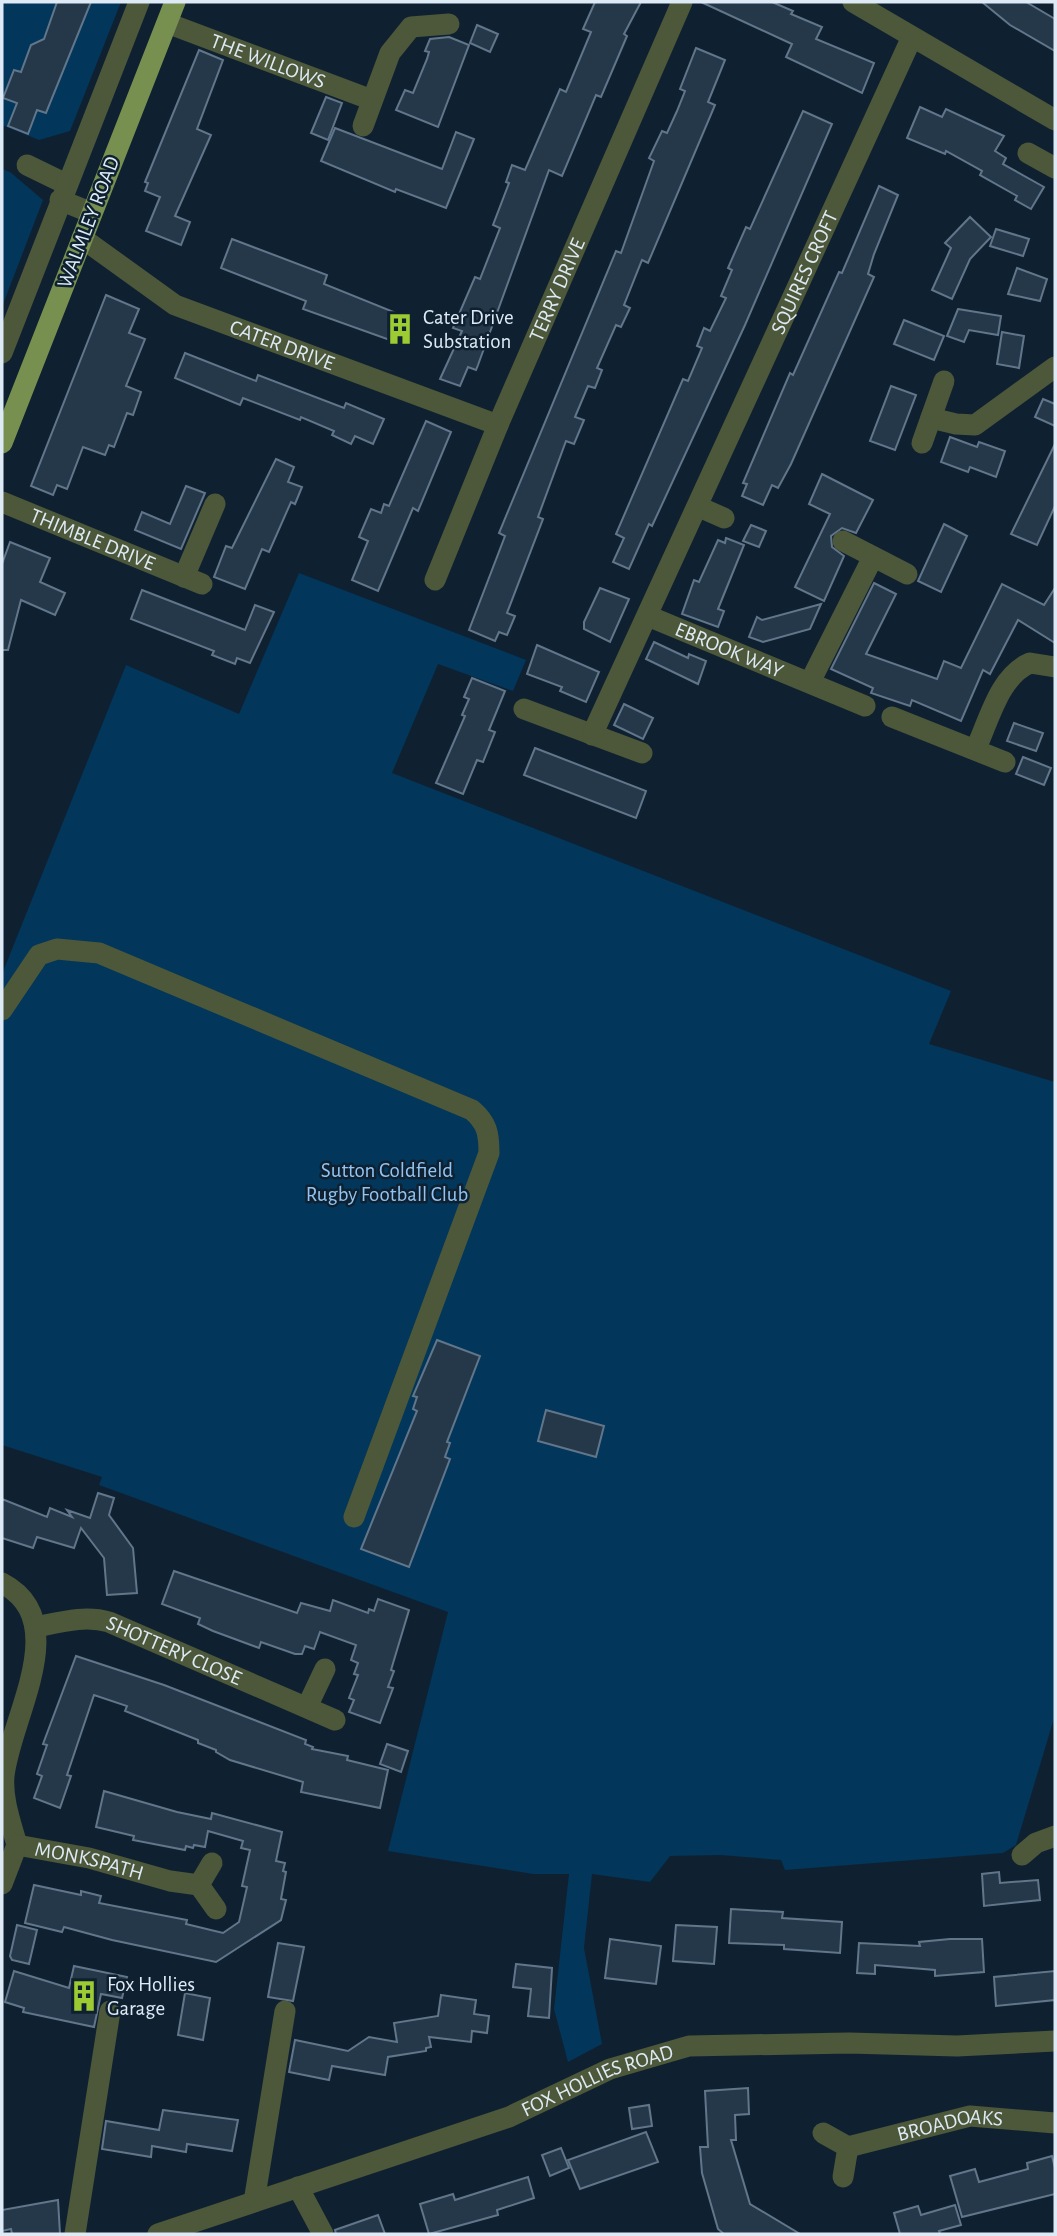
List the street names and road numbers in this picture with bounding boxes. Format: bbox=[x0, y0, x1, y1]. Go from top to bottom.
street label: THE WILLOWS bbox=[208, 30, 328, 93]
street label: WALMLEY ROAD bbox=[54, 153, 123, 291]
street label: SQUIRES CROFT bbox=[767, 208, 842, 337]
street label: TERRY DRIVE bbox=[526, 235, 589, 344]
street label: CATER DRIVE bbox=[227, 316, 337, 374]
street label: THIMBLE DRIVE bbox=[27, 505, 158, 575]
street label: EBROOK WAY bbox=[672, 618, 786, 682]
street label: SHOTTERY CLOSE bbox=[103, 1612, 245, 1689]
street label: MONKSPATH bbox=[33, 1838, 146, 1884]
street label: FOX HOLLIES ROAD bbox=[518, 2041, 676, 2121]
street label: BROADOAKS bbox=[895, 2106, 1004, 2145]

